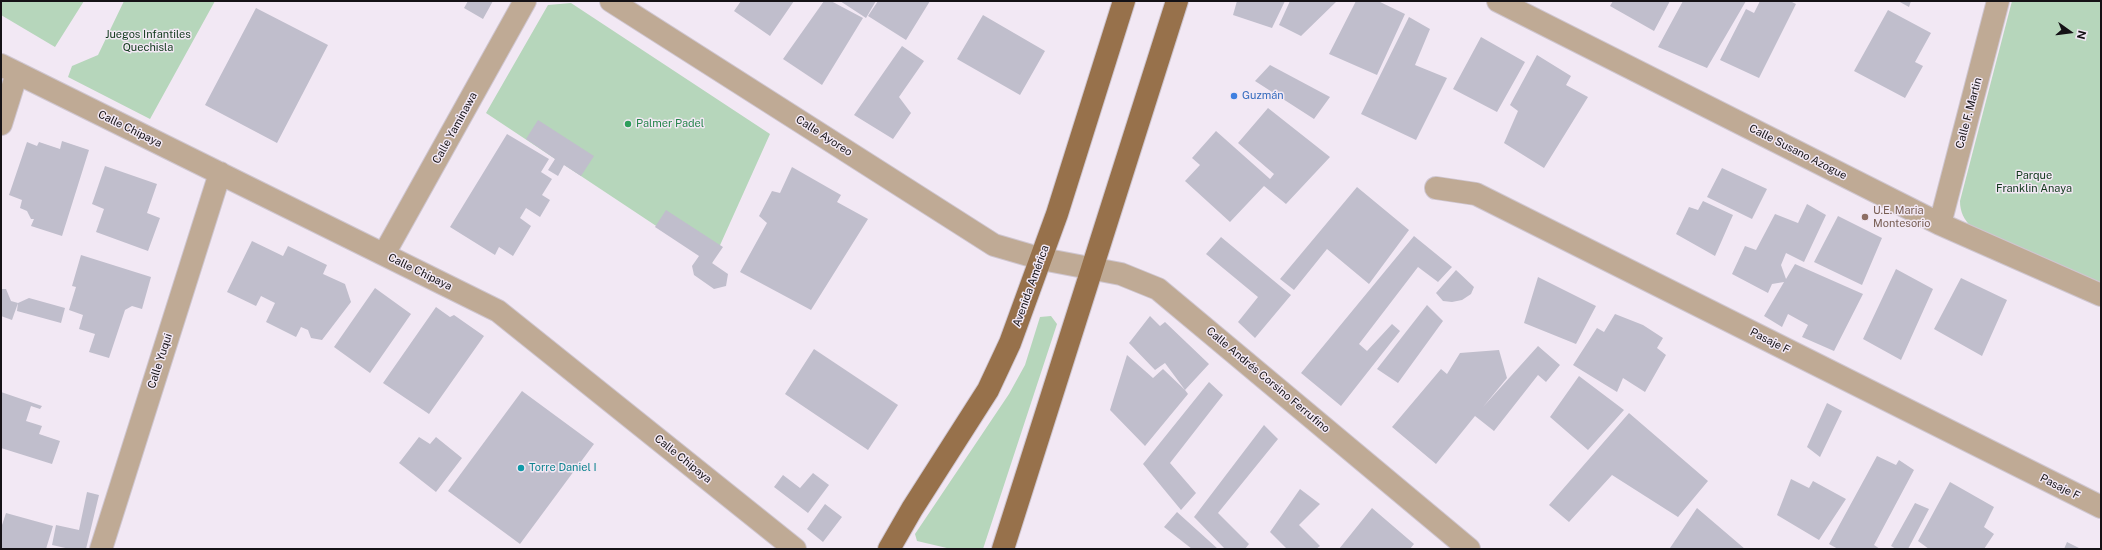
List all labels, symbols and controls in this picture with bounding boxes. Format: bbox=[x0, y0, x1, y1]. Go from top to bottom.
north arrow bbox=[2050, 12, 2090, 52]
park label: Juegos Infantiles Quechisla bbox=[105, 28, 191, 54]
text: N bbox=[2075, 29, 2089, 41]
street label: Calle F. Martin bbox=[1953, 76, 1985, 150]
place label: Guzmán bbox=[1242, 89, 1284, 103]
street label: Calle Yaminawa bbox=[430, 90, 480, 166]
marker: Guzmán bbox=[1229, 91, 1239, 101]
street label: Calle Chipaya bbox=[96, 108, 164, 150]
street label: Calle Ayoreo bbox=[793, 113, 855, 159]
place label: Palmer Padel bbox=[636, 117, 704, 131]
marker: Palmer Padel bbox=[623, 119, 633, 129]
street label: Calle Susano Azogue bbox=[1747, 122, 1849, 182]
park label: Parque Franklin Anaya bbox=[1996, 169, 2072, 195]
place label: U.E. Maria Montesorio bbox=[1873, 204, 1930, 230]
marker: U.E. Maria Montesorio bbox=[1860, 212, 1870, 222]
street label: Avenida América bbox=[1010, 243, 1052, 329]
street label: Calle Chipaya bbox=[386, 251, 454, 293]
street label: Calle Andrés Corsino Ferrufino bbox=[1204, 324, 1332, 436]
street label: Pasaje F bbox=[1748, 325, 1792, 357]
street label: Calle Yuqui bbox=[145, 332, 175, 390]
street label: Calle Chipaya bbox=[652, 432, 714, 486]
place label: Torre Daniel I bbox=[529, 461, 597, 475]
marker: Torre Daniel I bbox=[516, 463, 526, 473]
street label: Pasaje F bbox=[2038, 471, 2082, 503]

